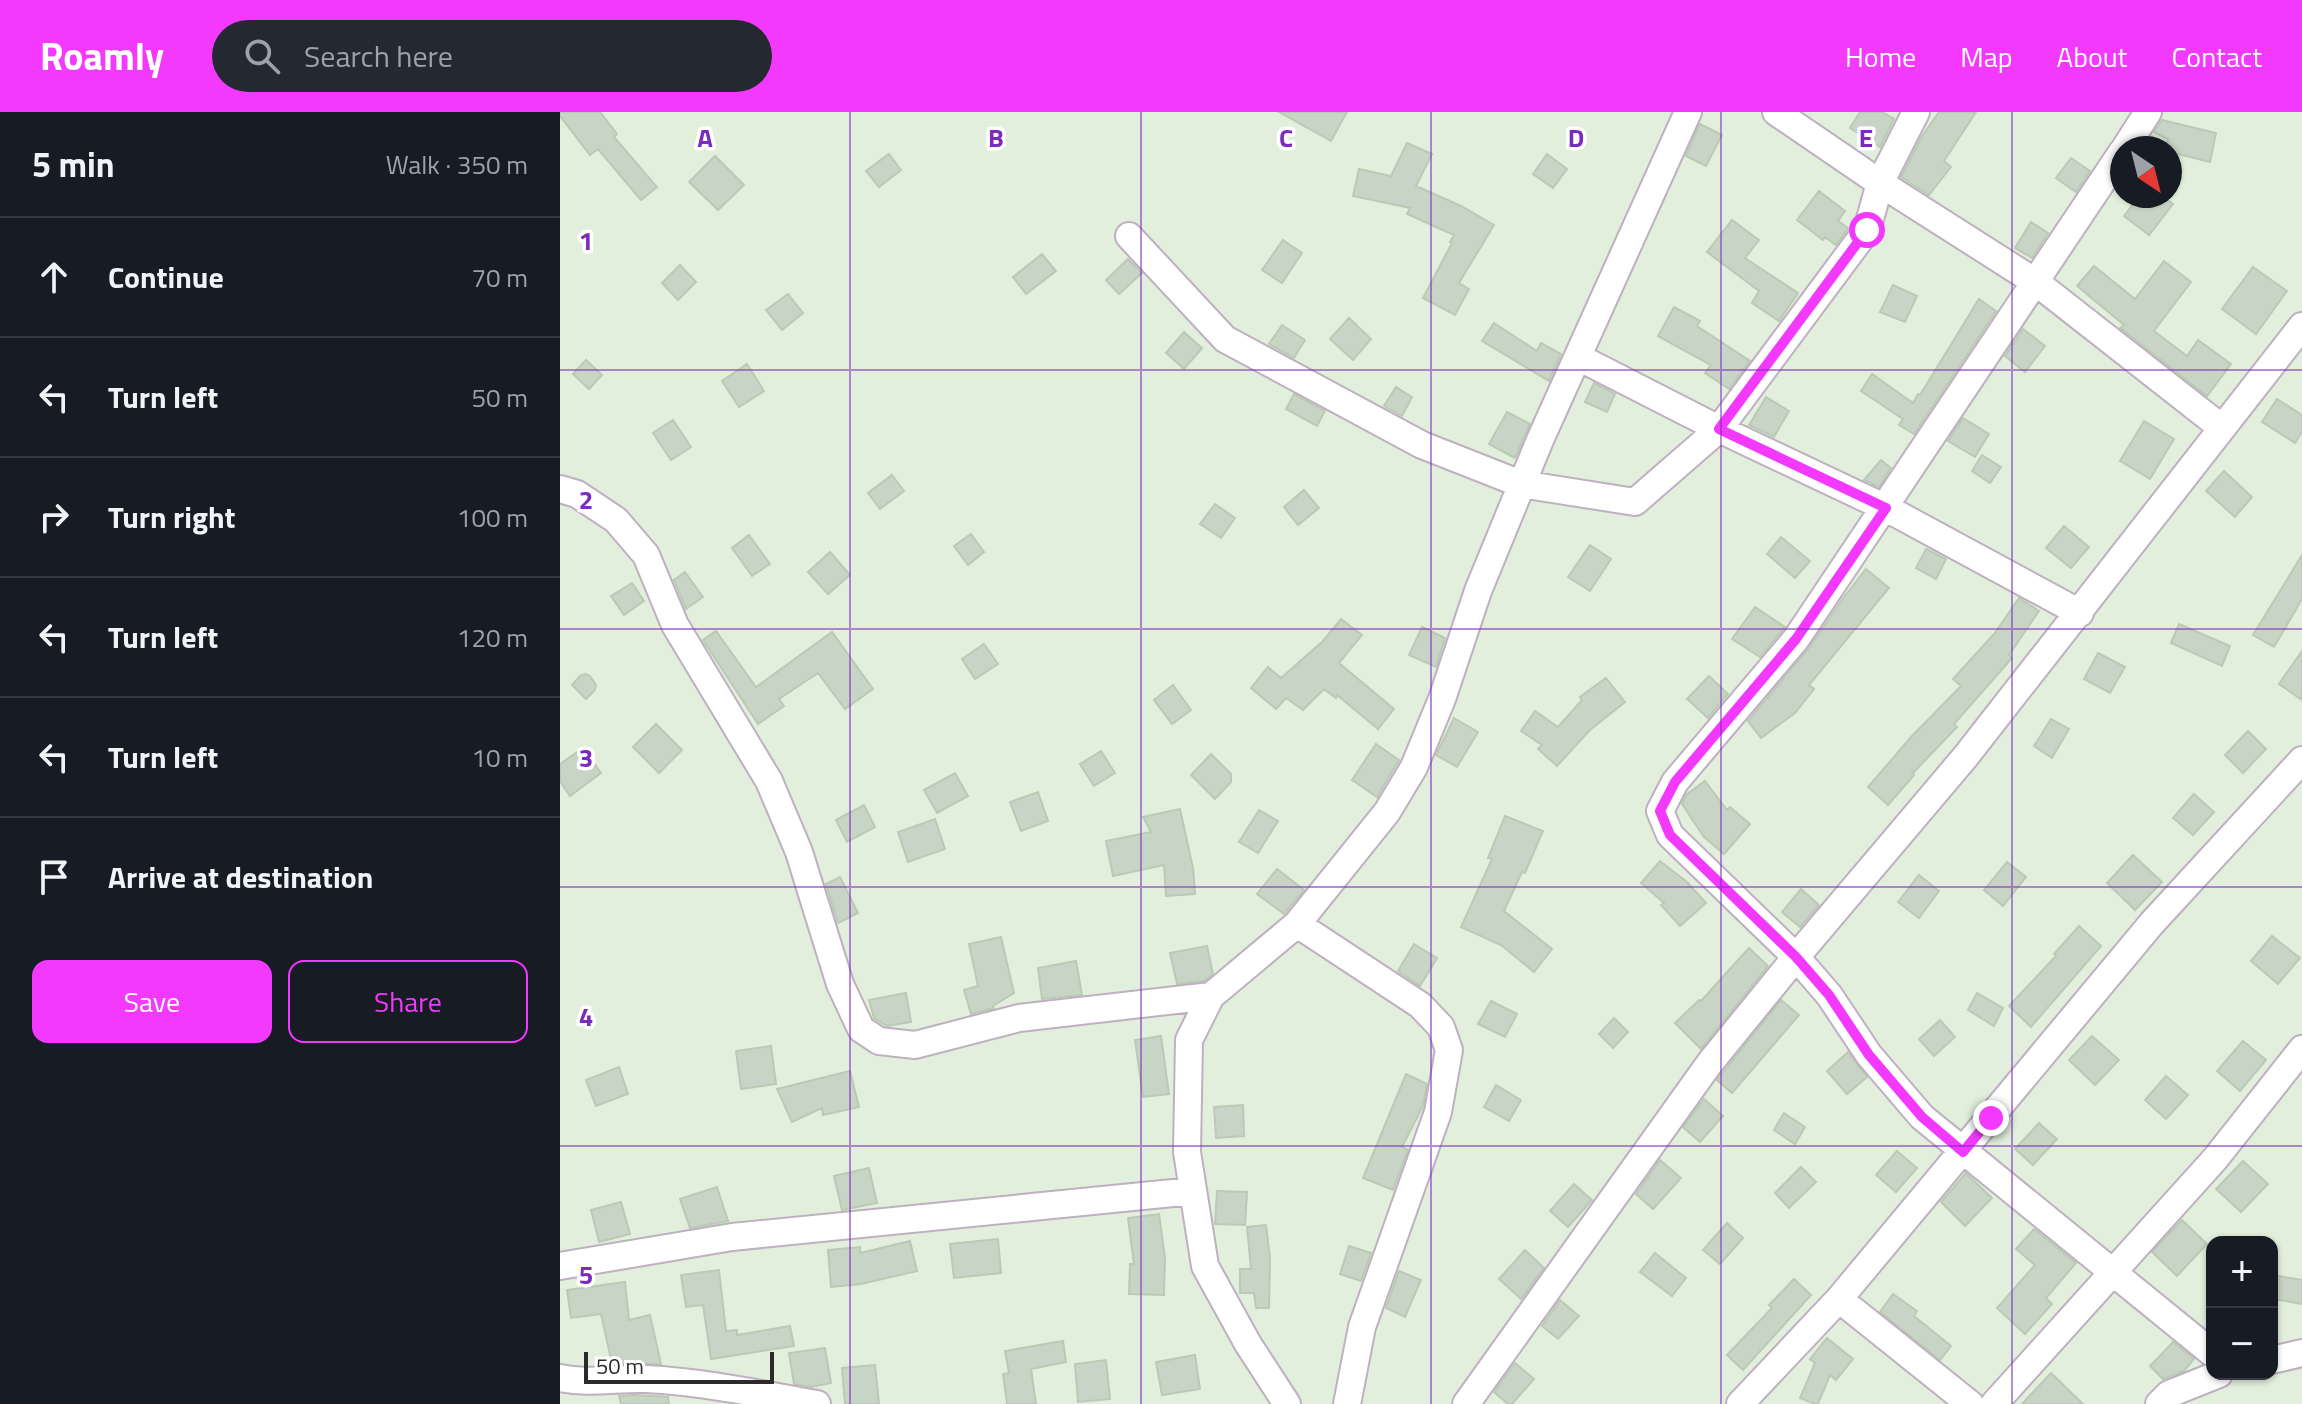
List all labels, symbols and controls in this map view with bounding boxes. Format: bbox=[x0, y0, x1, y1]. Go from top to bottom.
search box bbox=[212, 20, 772, 92]
text: Roamly bbox=[40, 27, 164, 85]
text: Search here bbox=[304, 33, 453, 79]
icon: search bbox=[240, 34, 284, 78]
text: Home bbox=[1845, 35, 1916, 78]
text: Map bbox=[1960, 35, 2013, 78]
text: About bbox=[2057, 35, 2127, 78]
text: Contact bbox=[2171, 35, 2262, 78]
text: A bbox=[697, 118, 713, 157]
text: B bbox=[988, 118, 1004, 157]
text: C bbox=[1279, 118, 1293, 157]
text: D bbox=[1568, 118, 1584, 157]
text: E bbox=[1859, 118, 1873, 157]
north arrow bbox=[2110, 136, 2182, 208]
text: 5 min bbox=[32, 138, 115, 190]
text: Walk · 350 m bbox=[386, 145, 528, 184]
route start bbox=[1849, 212, 1885, 248]
text: 1 bbox=[579, 221, 593, 260]
text: Continue bbox=[108, 254, 224, 300]
icon: ahead bbox=[32, 255, 76, 299]
text: 70 m bbox=[471, 258, 528, 297]
text: Turn left bbox=[108, 374, 218, 420]
icon: left bbox=[32, 375, 76, 419]
text: 50 m bbox=[471, 378, 528, 417]
text: 2 bbox=[579, 480, 593, 519]
text: Turn right bbox=[108, 494, 236, 540]
icon: right bbox=[32, 495, 76, 539]
text: 100 m bbox=[457, 498, 528, 537]
text: Turn left bbox=[108, 614, 218, 660]
icon: left bbox=[32, 615, 76, 659]
text: 120 m bbox=[457, 618, 528, 657]
text: Turn left bbox=[108, 734, 218, 780]
icon: left bbox=[32, 735, 76, 779]
text: 10 m bbox=[471, 738, 528, 777]
text: 3 bbox=[579, 738, 593, 777]
text: Arrive at destination bbox=[108, 854, 373, 900]
icon: arrive bbox=[32, 855, 76, 899]
button: Save bbox=[32, 960, 272, 1043]
button: Share bbox=[288, 960, 528, 1043]
text: 4 bbox=[579, 997, 593, 1036]
route end bbox=[1973, 1100, 2009, 1136]
map controls bbox=[2206, 1236, 2278, 1380]
button: + bbox=[2206, 1236, 2278, 1308]
text: 5 bbox=[579, 1255, 593, 1294]
button: − bbox=[2206, 1308, 2278, 1380]
scale bar bbox=[584, 1348, 774, 1384]
text: 50 m bbox=[596, 1349, 644, 1383]

